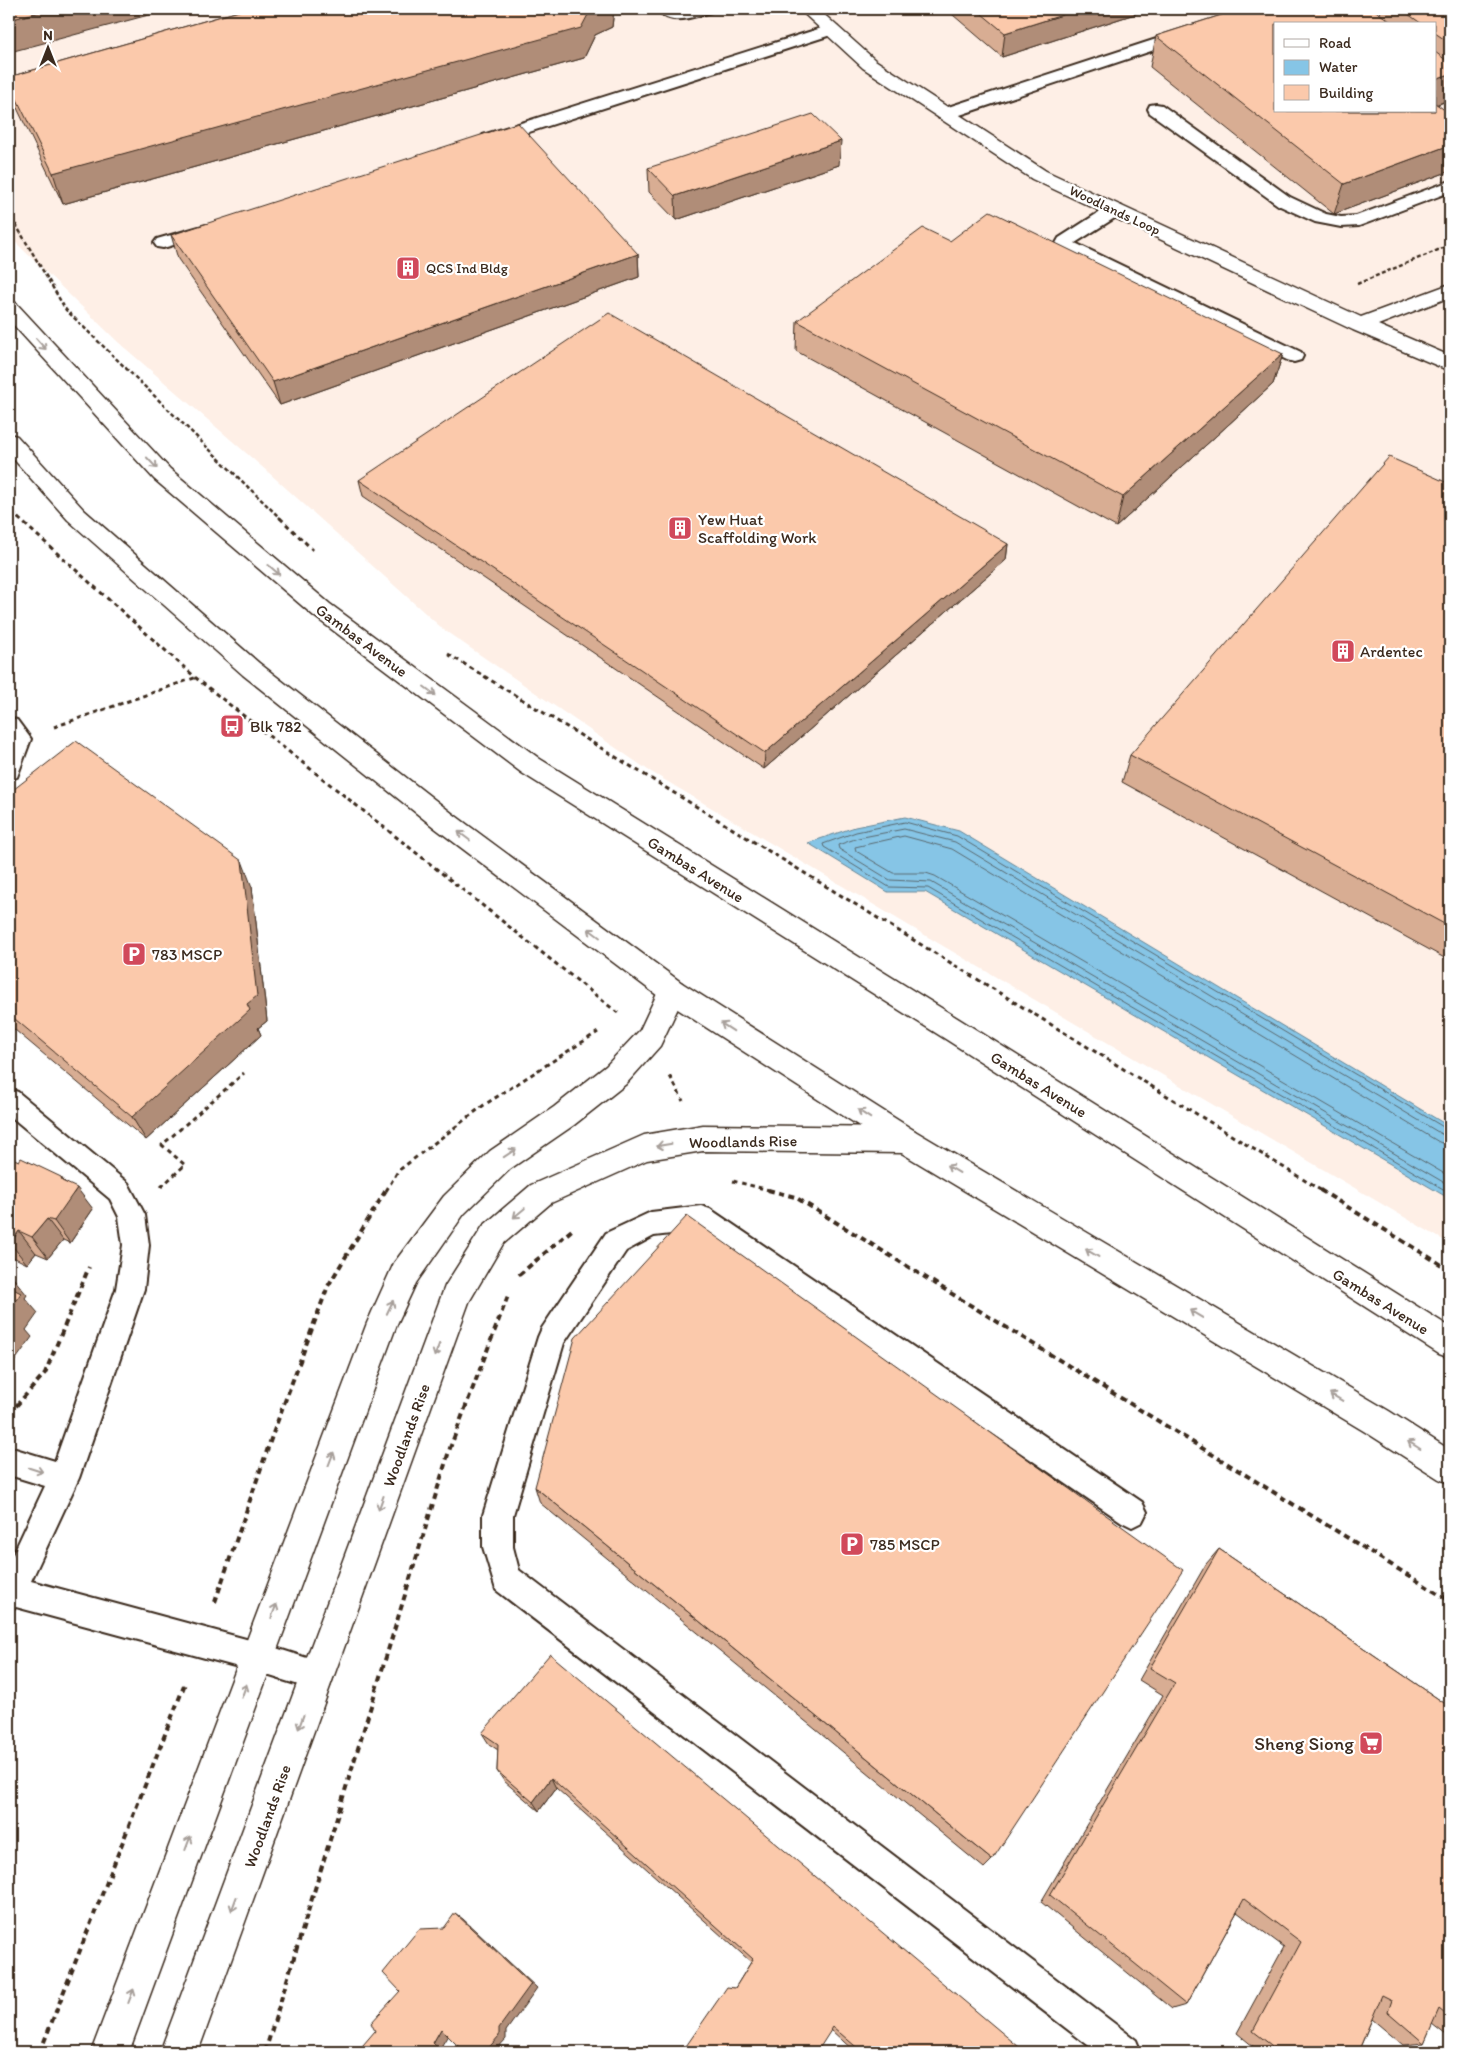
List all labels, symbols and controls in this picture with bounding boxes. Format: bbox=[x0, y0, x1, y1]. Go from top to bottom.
north arrow bbox=[22, 22, 72, 72]
legend bbox=[1274, 22, 1436, 112]
text: N bbox=[43, 27, 53, 44]
text: Road bbox=[1319, 34, 1352, 52]
text: Water bbox=[1319, 58, 1358, 76]
text: Building bbox=[1319, 84, 1373, 102]
street label: Woodlands Loop bbox=[1067, 182, 1163, 239]
building icon: QCS Ind Bldg bbox=[395, 255, 421, 281]
place label: QCS Ind Bldg bbox=[426, 260, 509, 277]
one-way arrow bbox=[35, 338, 47, 351]
one-way arrow bbox=[146, 456, 158, 469]
place label: Yew Huat Scaffolding Work bbox=[698, 510, 817, 547]
building icon: Yew Huat Scaffolding Work bbox=[667, 515, 693, 541]
one-way arrow bbox=[268, 564, 281, 575]
street label: Gambas Avenue bbox=[312, 600, 411, 681]
building icon: Ardentec bbox=[1330, 638, 1356, 664]
place label: Ardentec bbox=[1360, 642, 1423, 661]
one-way arrow bbox=[423, 686, 437, 696]
bus stop icon: Blk 782 bbox=[219, 713, 245, 739]
place label: Blk 782 bbox=[250, 717, 302, 736]
one-way arrow bbox=[458, 830, 471, 841]
street label: Gambas Avenue bbox=[644, 832, 747, 907]
one-way arrow bbox=[587, 928, 601, 938]
parking icon: 783 MSCP bbox=[121, 941, 147, 967]
place label: 783 MSCP bbox=[152, 945, 222, 964]
one-way arrow bbox=[720, 1021, 734, 1032]
street label: Gambas Avenue bbox=[987, 1047, 1090, 1122]
one-way arrow bbox=[857, 1109, 871, 1119]
street label: Woodlands Rise bbox=[689, 1131, 797, 1152]
one-way arrow bbox=[657, 1140, 673, 1150]
one-way arrow bbox=[503, 1148, 517, 1158]
one-way arrow bbox=[946, 1164, 960, 1174]
one-way arrow bbox=[512, 1207, 525, 1219]
one-way arrow bbox=[1086, 1247, 1100, 1257]
street label: Gambas Avenue bbox=[1329, 1264, 1432, 1339]
one-way arrow bbox=[385, 1300, 395, 1315]
one-way arrow bbox=[1190, 1309, 1204, 1319]
one-way arrow bbox=[432, 1342, 441, 1357]
street label: Woodlands Rise bbox=[379, 1381, 434, 1489]
one-way arrow bbox=[1329, 1392, 1343, 1402]
one-way arrow bbox=[1407, 1440, 1421, 1450]
one-way arrow bbox=[327, 1452, 336, 1467]
one-way arrow bbox=[28, 1465, 44, 1475]
one-way arrow bbox=[376, 1494, 385, 1510]
parking icon: 785 MSCP bbox=[839, 1531, 865, 1557]
place label: 785 MSCP bbox=[870, 1535, 940, 1554]
one-way arrow bbox=[270, 1604, 279, 1619]
one-way arrow bbox=[240, 1684, 249, 1699]
one-way arrow bbox=[296, 1713, 305, 1729]
supermarket icon: Sheng Siong bbox=[1358, 1730, 1384, 1756]
place label: Sheng Siong bbox=[1254, 1732, 1354, 1755]
street label: Woodlands Rise bbox=[240, 1762, 295, 1870]
one-way arrow bbox=[184, 1836, 193, 1852]
one-way arrow bbox=[229, 1896, 238, 1911]
one-way arrow bbox=[127, 1988, 136, 2004]

